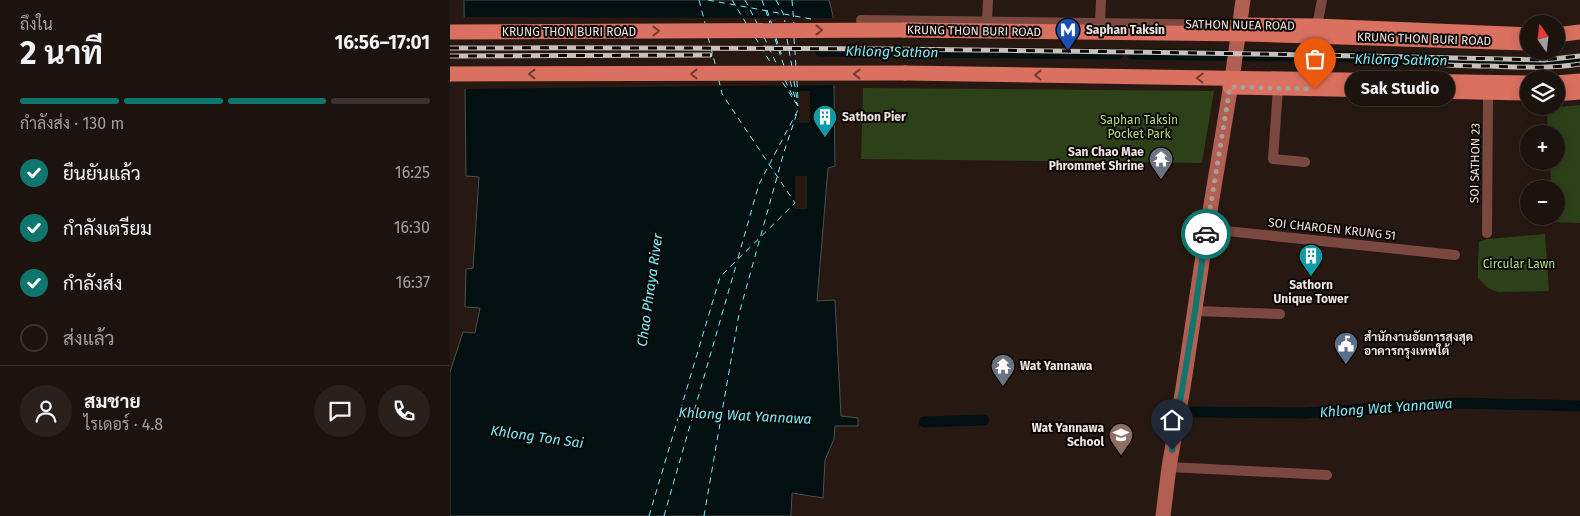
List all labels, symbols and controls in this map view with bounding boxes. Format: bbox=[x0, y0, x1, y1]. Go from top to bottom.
text: ถึงใน bbox=[20, 15, 53, 34]
north arrow bbox=[1520, 15, 1565, 60]
map controls bbox=[1520, 15, 1565, 225]
metro station icon: Saphan Taksin bbox=[1055, 17, 1081, 51]
street label: SATHON NUEA ROAD bbox=[1185, 17, 1295, 33]
street label: KRUNG THON BURI ROAD bbox=[907, 23, 1042, 39]
place label: Saphan Taksin bbox=[1086, 23, 1165, 37]
street label: KRUNG THON BURI ROAD bbox=[502, 25, 636, 39]
one-way arrow bbox=[815, 25, 823, 35]
one-way arrow bbox=[652, 26, 660, 36]
street label: KRUNG THON BURI ROAD bbox=[1357, 30, 1492, 48]
text: 16:56–17:01 bbox=[335, 31, 430, 54]
text: 2 นาที bbox=[20, 34, 103, 72]
pin bbox=[1294, 38, 1336, 89]
water label: Khlong Sathon bbox=[845, 43, 939, 61]
icon: bag bbox=[1301, 45, 1329, 73]
water label: Khlong Sathon bbox=[1354, 51, 1448, 69]
one-way arrow bbox=[527, 69, 535, 79]
one-way arrow bbox=[690, 69, 698, 79]
one-way arrow bbox=[852, 69, 860, 79]
one-way arrow bbox=[1033, 70, 1041, 80]
button: layers bbox=[1520, 70, 1565, 115]
callout: Sak Studio bbox=[1345, 72, 1455, 106]
one-way arrow bbox=[1196, 73, 1204, 83]
text: Sak Studio bbox=[1361, 79, 1439, 98]
building icon: Sathon Pier bbox=[812, 104, 838, 138]
place label: Sathon Pier bbox=[842, 110, 906, 124]
park label: Saphan Taksin Pocket Park bbox=[1100, 113, 1178, 141]
text: กำลังส่ง · 130 m bbox=[20, 114, 124, 133]
street label: SOI SATHON 23 bbox=[1467, 123, 1483, 203]
button: + bbox=[1520, 125, 1565, 170]
place label: San Chao Mae Phrommet Shrine bbox=[1049, 145, 1144, 173]
temple icon: San Chao Mae Phrommet Shrine bbox=[1148, 146, 1174, 180]
icon: check bbox=[20, 159, 48, 187]
text: ยืนยันแล้ว bbox=[63, 162, 141, 185]
text: 16:25 bbox=[395, 163, 430, 182]
button: − bbox=[1520, 180, 1565, 225]
courier bbox=[1181, 209, 1231, 259]
icon: check bbox=[20, 214, 48, 242]
street label: SOI CHAROEN KRUNG 51 bbox=[1267, 215, 1397, 243]
text: กำลังเตรียม bbox=[63, 217, 152, 240]
text: 16:30 bbox=[394, 218, 430, 237]
icon: car bbox=[1192, 220, 1220, 248]
water label: Chao Phraya River bbox=[634, 232, 666, 348]
building icon: Sathorn Unique Tower bbox=[1298, 243, 1324, 277]
park label: Circular Lawn bbox=[1483, 257, 1555, 271]
icon: check bbox=[20, 269, 48, 297]
text: กำลังส่ง bbox=[63, 272, 122, 295]
text: 16:37 bbox=[396, 273, 430, 292]
place label: Sathorn Unique Tower bbox=[1274, 278, 1349, 306]
text: ส่งแล้ว bbox=[63, 327, 114, 350]
place label: สำนักงานอัยการสูงสุด อาคารกรุงเทพใต้ bbox=[1364, 330, 1473, 359]
public building icon: สำนักงานอัยการสูงสุด อาคารกรุงเทพใต้ bbox=[1333, 331, 1359, 365]
temple icon: Wat Yannawa bbox=[990, 353, 1016, 387]
place label: Wat Yannawa bbox=[1020, 359, 1093, 373]
button: person bbox=[20, 385, 72, 437]
button: chat bbox=[314, 385, 366, 437]
button: phone bbox=[378, 385, 430, 437]
text: สมชาย bbox=[84, 390, 141, 413]
water label: Khlong Wat Yannawa bbox=[1319, 395, 1453, 421]
pin bbox=[1151, 399, 1193, 450]
water label: Khlong Wat Yannawa bbox=[678, 404, 812, 428]
icon: home bbox=[1158, 406, 1186, 434]
text: ไรเดอร์ · 4.8 bbox=[84, 415, 163, 434]
place label: Wat Yannawa School bbox=[1032, 421, 1104, 449]
water label: Khlong Ton Sai bbox=[489, 422, 585, 452]
school or university icon: Wat Yannawa School bbox=[1108, 422, 1134, 456]

